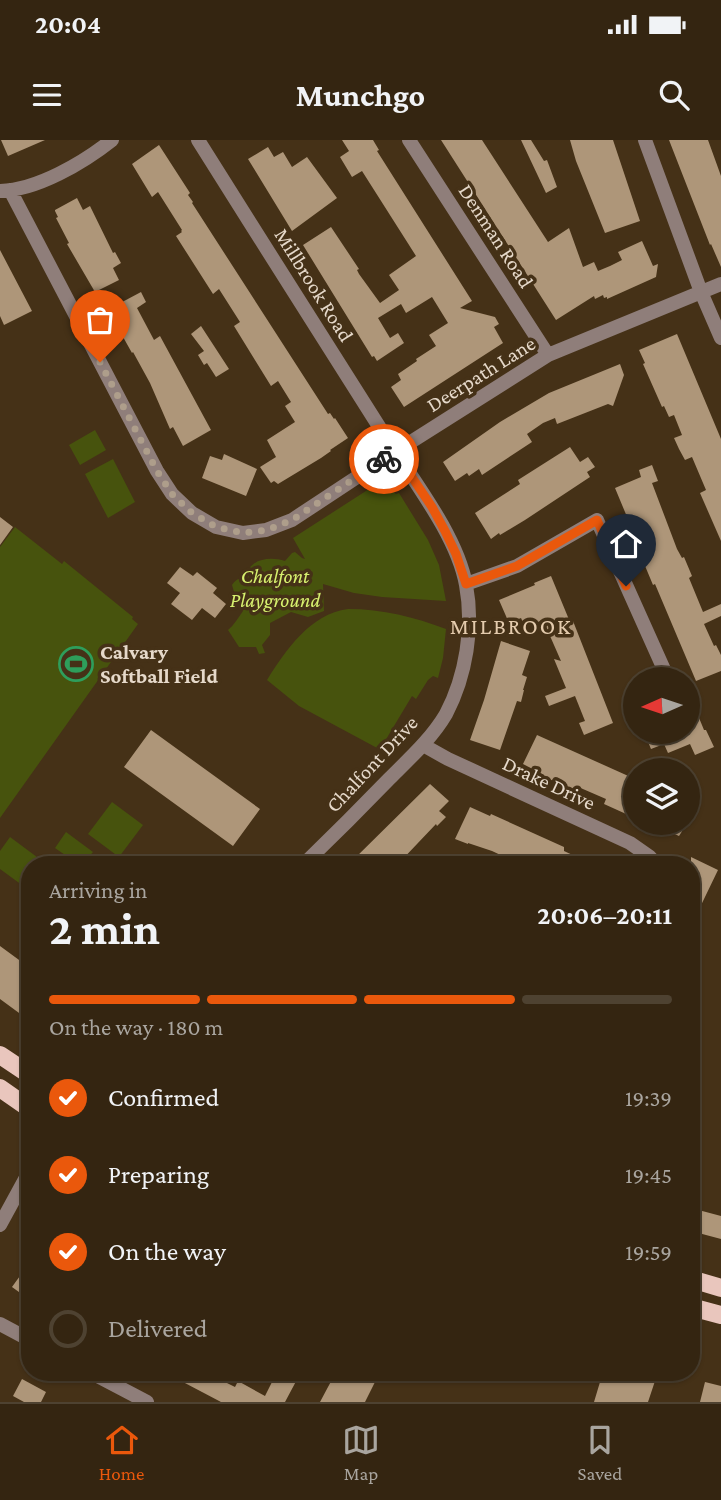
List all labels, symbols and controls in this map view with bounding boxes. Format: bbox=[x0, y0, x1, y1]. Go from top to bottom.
text: 20:04 bbox=[35, 10, 101, 39]
icon: menu bbox=[28, 76, 66, 114]
icon: search bbox=[655, 76, 693, 114]
text: Munchgo bbox=[296, 77, 425, 113]
street label: Denman Road bbox=[454, 180, 538, 292]
street label: Millbrook Road bbox=[270, 224, 358, 346]
pin bbox=[70, 290, 130, 362]
icon: bag bbox=[81, 301, 119, 339]
street label: Deerpath Lane bbox=[422, 331, 540, 417]
courier bbox=[349, 424, 419, 494]
icon: bike bbox=[365, 440, 403, 478]
pin bbox=[596, 514, 656, 586]
icon: home bbox=[607, 525, 645, 563]
park label: Chalfont Playground bbox=[230, 564, 321, 612]
district label: MILBROOK bbox=[450, 613, 572, 639]
place label: Calvary Softball Field bbox=[100, 640, 218, 688]
sports icon: Calvary Softball Field bbox=[57, 645, 95, 683]
north arrow bbox=[623, 667, 700, 744]
map controls bbox=[623, 667, 700, 835]
street label: Chalfont Drive bbox=[321, 711, 423, 817]
street label: Drake Drive bbox=[499, 751, 599, 815]
button: layers bbox=[623, 758, 700, 835]
text: Arriving in bbox=[49, 877, 147, 903]
text: 20:06–20:11 bbox=[537, 901, 672, 930]
text: 2 min bbox=[49, 903, 160, 954]
text: On the way · 180 m bbox=[49, 1014, 223, 1040]
icon: check bbox=[49, 1079, 87, 1117]
text: Confirmed bbox=[108, 1083, 219, 1112]
text: 19:39 bbox=[625, 1085, 672, 1111]
icon: check bbox=[49, 1156, 87, 1194]
text: Preparing bbox=[108, 1160, 209, 1189]
text: 19:45 bbox=[625, 1162, 672, 1188]
icon: check bbox=[49, 1233, 87, 1271]
text: On the way bbox=[108, 1237, 226, 1266]
text: 19:59 bbox=[625, 1239, 672, 1265]
text: Delivered bbox=[108, 1314, 207, 1343]
tab: Home bbox=[99, 1421, 144, 1484]
tab: Map bbox=[342, 1421, 380, 1484]
tab: Saved bbox=[578, 1421, 622, 1484]

